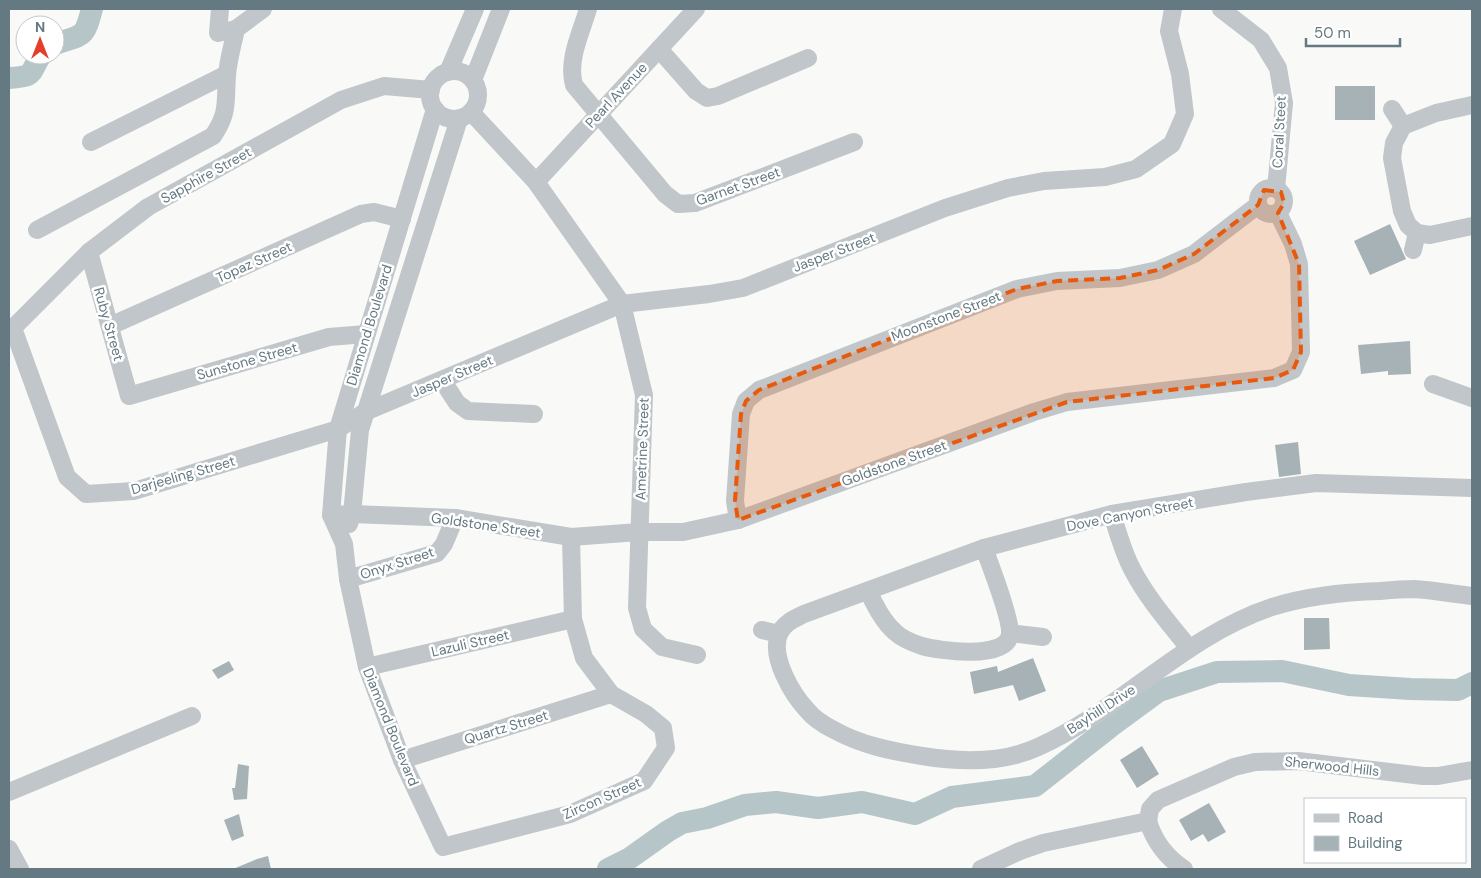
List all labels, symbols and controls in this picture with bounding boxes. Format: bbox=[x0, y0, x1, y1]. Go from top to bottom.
north arrow bbox=[15, 15, 65, 65]
scale bar bbox=[1306, 15, 1400, 47]
text: N bbox=[35, 18, 45, 36]
text: 50 m bbox=[1314, 23, 1351, 43]
street label: Pearl Avenue bbox=[581, 59, 651, 131]
street label: Coral Steet bbox=[1268, 95, 1290, 169]
street label: Sapphire Street bbox=[157, 143, 255, 207]
street label: Garnet Street bbox=[694, 162, 782, 210]
street label: Jasper Street bbox=[790, 228, 878, 276]
street label: Topaz Street bbox=[213, 237, 295, 287]
street label: Diamond Boulevard bbox=[342, 262, 396, 388]
street label: Ruby Street bbox=[90, 285, 128, 363]
street label: Moonstone Street bbox=[889, 287, 1003, 345]
street label: Sunstone Street bbox=[195, 338, 299, 384]
street label: Jasper Street bbox=[408, 351, 496, 401]
street label: Ametrine Street bbox=[631, 397, 653, 501]
street label: Goldstone Street bbox=[839, 436, 949, 490]
street label: Darjeeling Street bbox=[129, 452, 237, 498]
street label: Dove Canyon Street bbox=[1065, 493, 1195, 535]
street label: Goldstone Street bbox=[430, 508, 542, 542]
street label: Onyx Street bbox=[358, 543, 436, 583]
street label: Lazuli Street bbox=[429, 625, 511, 661]
street label: Diamond Boulevard bbox=[359, 665, 423, 789]
street label: Bayhill Drive bbox=[1063, 680, 1139, 738]
street label: Quartz Street bbox=[462, 706, 550, 748]
street label: Sherwood Hills bbox=[1284, 752, 1380, 780]
street label: Zircon Street bbox=[560, 773, 644, 823]
legend bbox=[1304, 798, 1466, 863]
text: Road bbox=[1348, 808, 1383, 828]
text: Building bbox=[1348, 833, 1403, 853]

